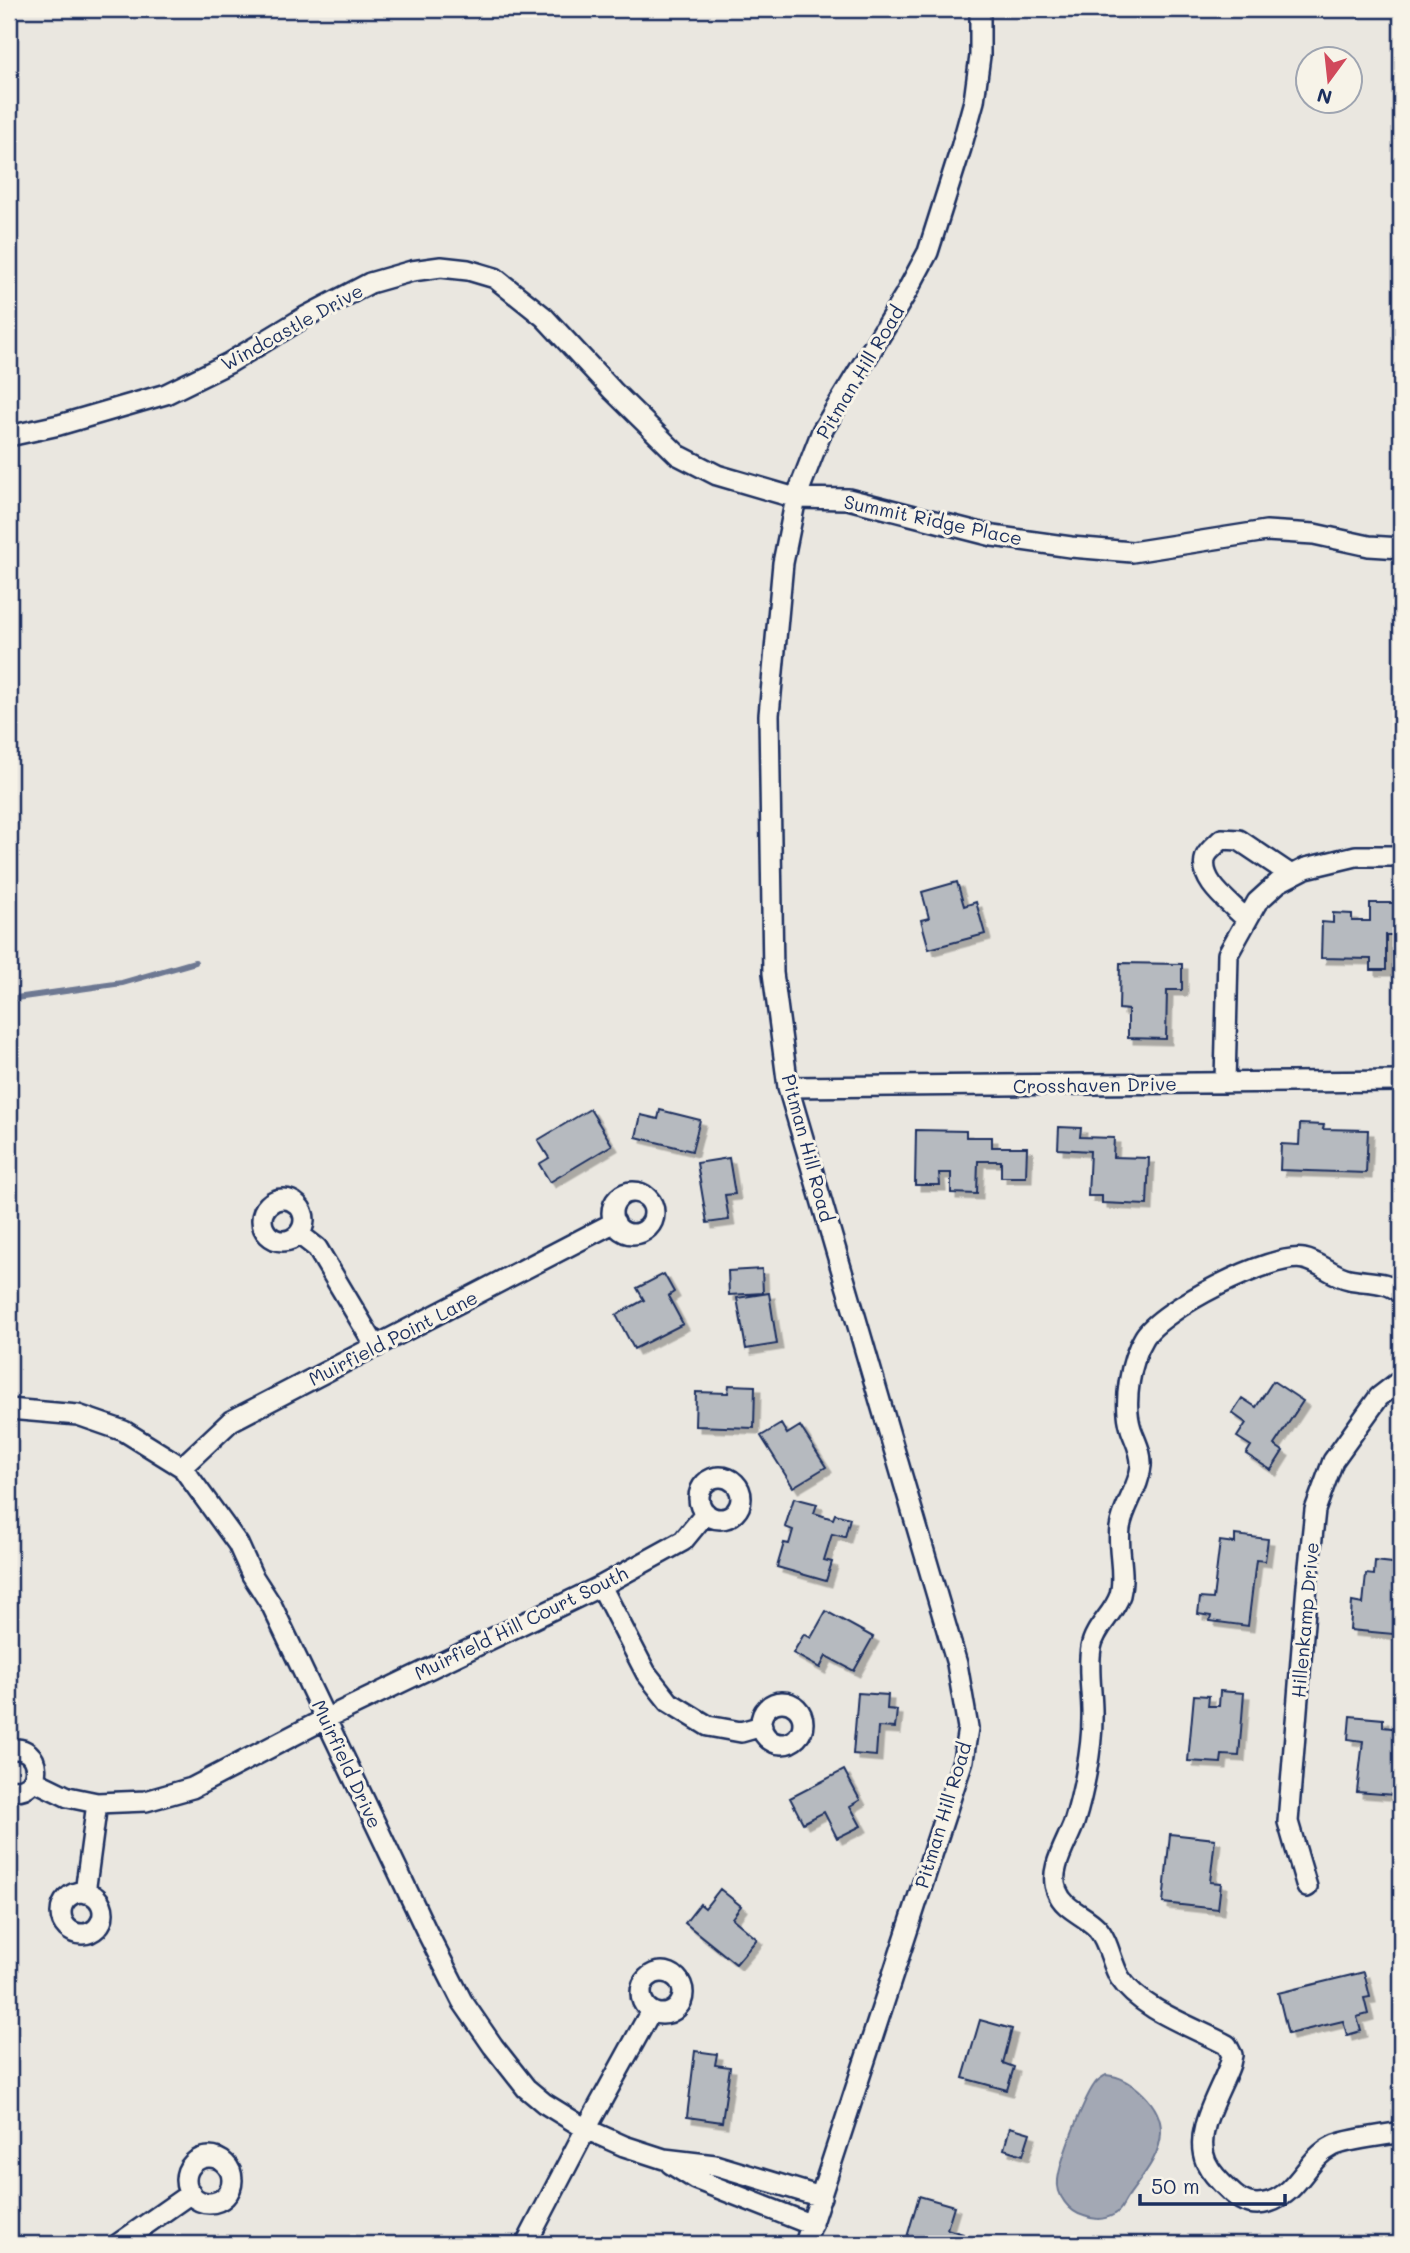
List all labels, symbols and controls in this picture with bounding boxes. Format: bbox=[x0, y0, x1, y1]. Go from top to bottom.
north arrow bbox=[1294, 46, 1364, 116]
text: N bbox=[1314, 83, 1335, 111]
street label: Windcastle Drive bbox=[216, 277, 367, 376]
street label: Pitman Hill Road bbox=[810, 300, 909, 443]
street label: Summit Ridge Place bbox=[842, 488, 1025, 551]
street label: Pitman Hill Road bbox=[777, 1071, 840, 1224]
street label: Crosshaven Drive bbox=[1013, 1071, 1177, 1098]
street label: Muirfield Point Lane bbox=[304, 1284, 482, 1391]
street label: Hillenkamp Drive bbox=[1285, 1541, 1324, 1699]
street label: Muirfield Hill Court South bbox=[410, 1560, 632, 1685]
street label: Muirfield Drive bbox=[307, 1696, 388, 1832]
street label: Pitman Hill Road bbox=[908, 1739, 977, 1891]
scale bar bbox=[1140, 2162, 1286, 2206]
text: 50 m bbox=[1151, 2172, 1200, 2199]

